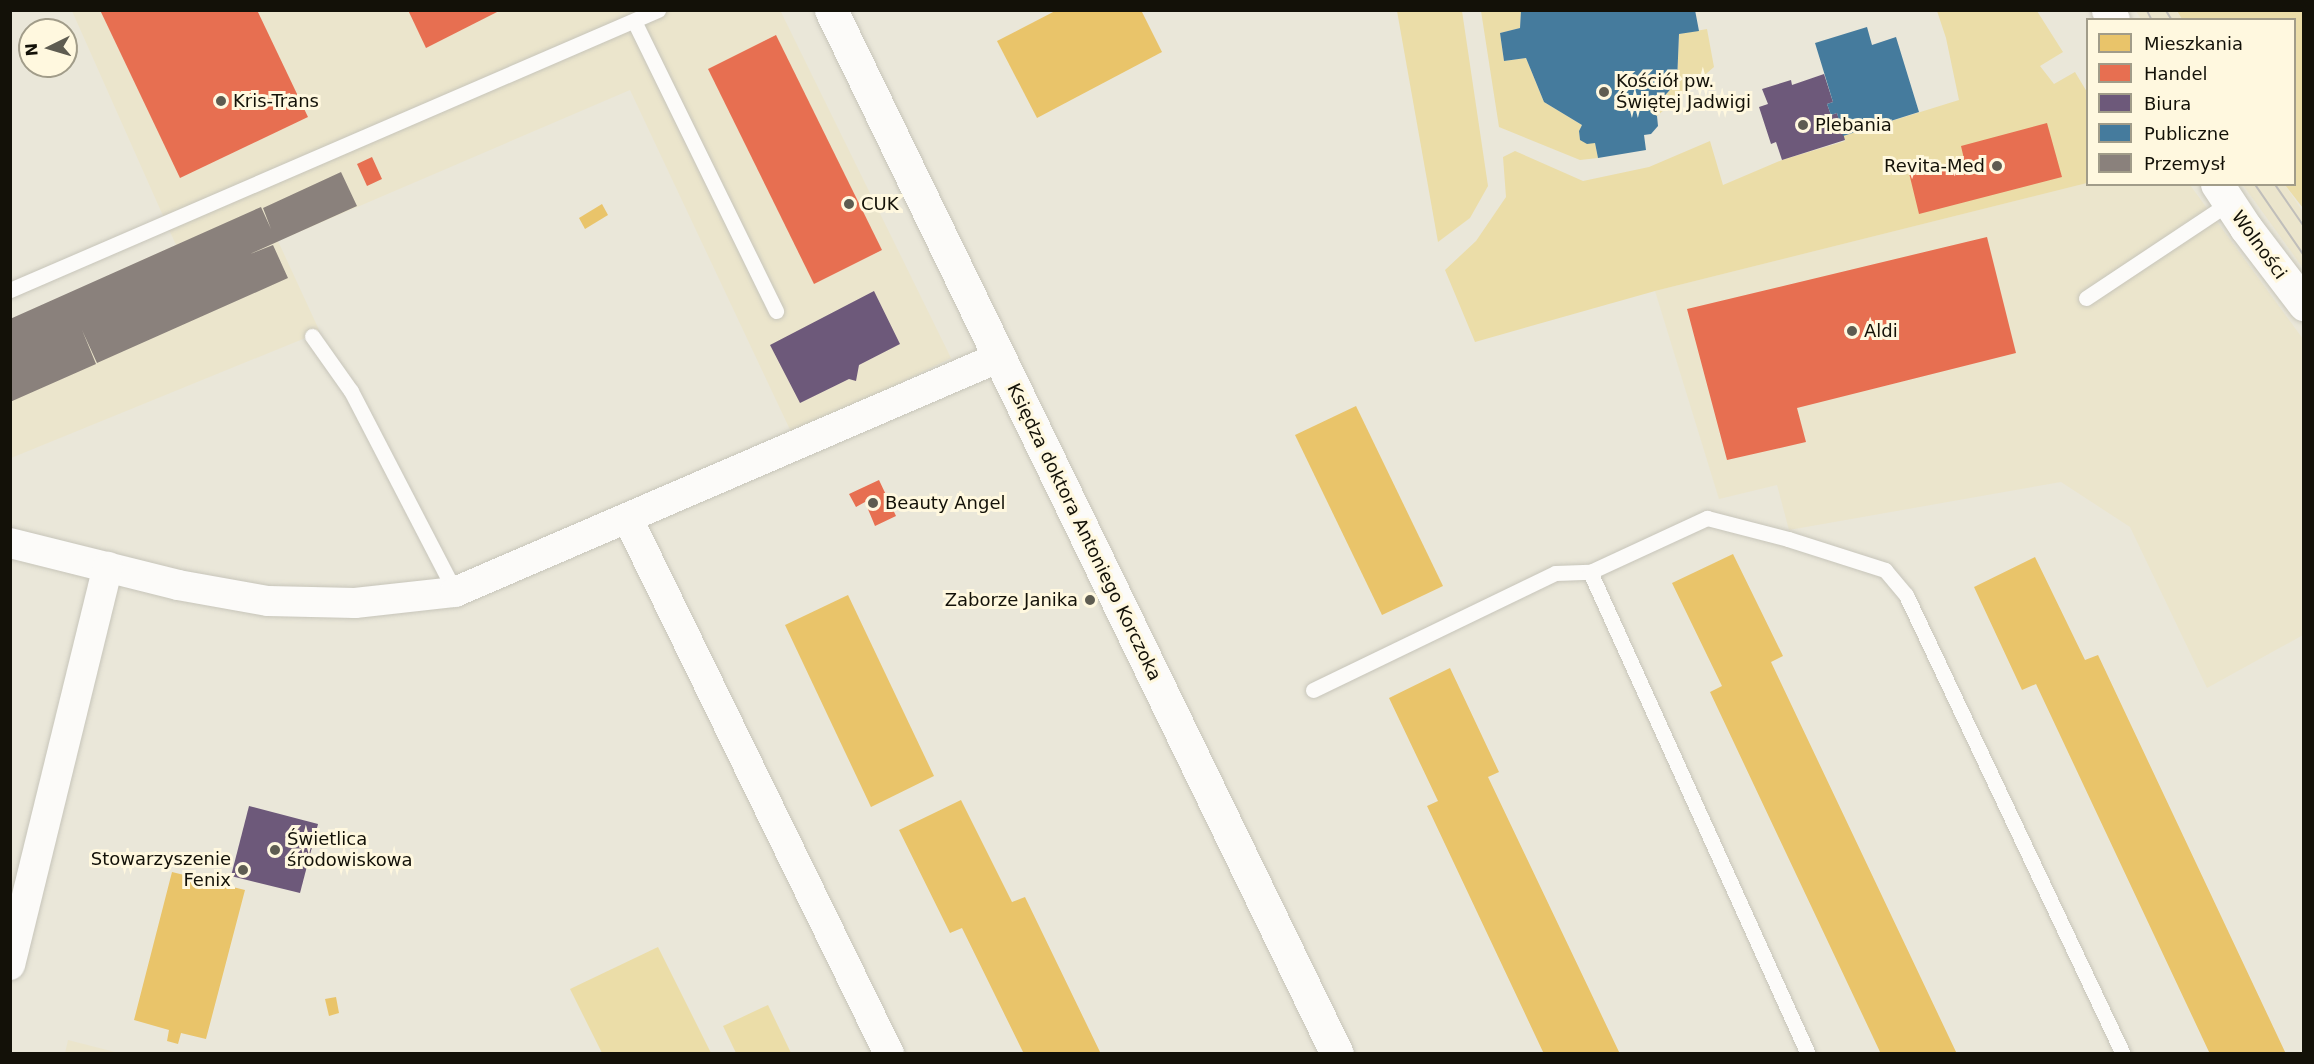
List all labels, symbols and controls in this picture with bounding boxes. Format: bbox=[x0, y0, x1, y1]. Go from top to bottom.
north arrow bbox=[18, 18, 78, 78]
legend bbox=[2086, 18, 2296, 186]
text: Mieszkania bbox=[2144, 33, 2243, 54]
text: N bbox=[22, 42, 42, 57]
text: Handel bbox=[2144, 63, 2207, 84]
place label: Kościół pw. Świętej Jadwigi bbox=[1616, 71, 1751, 113]
marker: Kościół pw. Świętej Jadwigi bbox=[1597, 85, 1611, 99]
place label: Kris-Trans bbox=[233, 90, 319, 112]
text: Biura bbox=[2144, 93, 2191, 114]
marker: Kris-Trans bbox=[214, 94, 228, 108]
place label: Plebania bbox=[1815, 114, 1892, 136]
marker: Plebania bbox=[1796, 118, 1810, 132]
text: Publiczne bbox=[2144, 123, 2229, 144]
text: Przemysł bbox=[2144, 153, 2225, 174]
place label: Revita-Med bbox=[1884, 155, 1985, 177]
marker: Revita-Med bbox=[1990, 159, 2004, 173]
place label: CUK bbox=[861, 193, 899, 215]
marker: CUK bbox=[842, 197, 856, 211]
street label: Wolności bbox=[2227, 207, 2291, 283]
place label: Aldi bbox=[1864, 320, 1898, 342]
marker: Aldi bbox=[1845, 324, 1859, 338]
street label: Księdza doktora Antoniego Korczoka bbox=[1002, 380, 1166, 684]
place label: Beauty Angel bbox=[885, 492, 1006, 514]
marker: Beauty Angel bbox=[866, 496, 880, 510]
place label: Zaborze Janika bbox=[945, 589, 1078, 611]
marker: Zaborze Janika bbox=[1083, 593, 1097, 607]
place label: Świetlica środowiskowa bbox=[287, 829, 412, 872]
marker: Świetlica środowiskowa bbox=[268, 843, 282, 857]
place label: Stowarzyszenie Fenix bbox=[91, 849, 231, 892]
marker: Stowarzyszenie Fenix bbox=[236, 863, 250, 877]

